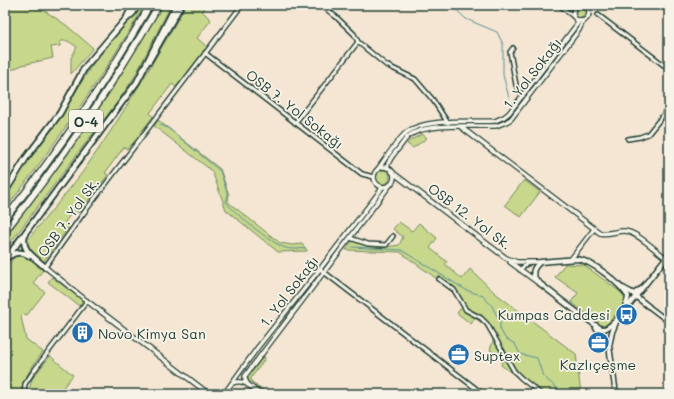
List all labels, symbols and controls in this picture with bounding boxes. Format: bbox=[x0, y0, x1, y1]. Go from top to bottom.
street label: 1. Yol Sokağı bbox=[498, 34, 566, 112]
street label: OSB 7. Yol Sokağı bbox=[242, 65, 348, 153]
road number: O-4 bbox=[69, 110, 103, 132]
street label: OSB 7. Yol Sk. bbox=[33, 174, 103, 260]
street label: OSB 12. Yol Sk. bbox=[424, 178, 516, 254]
street label: 1. Yol Sokağı bbox=[255, 252, 323, 330]
bus stop icon: Kumpas Caddesi bbox=[613, 301, 639, 327]
place label: Kumpas Caddesi bbox=[498, 305, 610, 324]
building icon: Novo Kimya San bbox=[70, 320, 96, 346]
place label: Novo Kimya San bbox=[98, 324, 206, 343]
office icon: Kazlıçeşme bbox=[585, 329, 611, 355]
office icon: Suptex bbox=[446, 342, 472, 368]
place label: Suptex bbox=[474, 346, 520, 365]
place label: Kazlıçeşme bbox=[560, 355, 636, 374]

